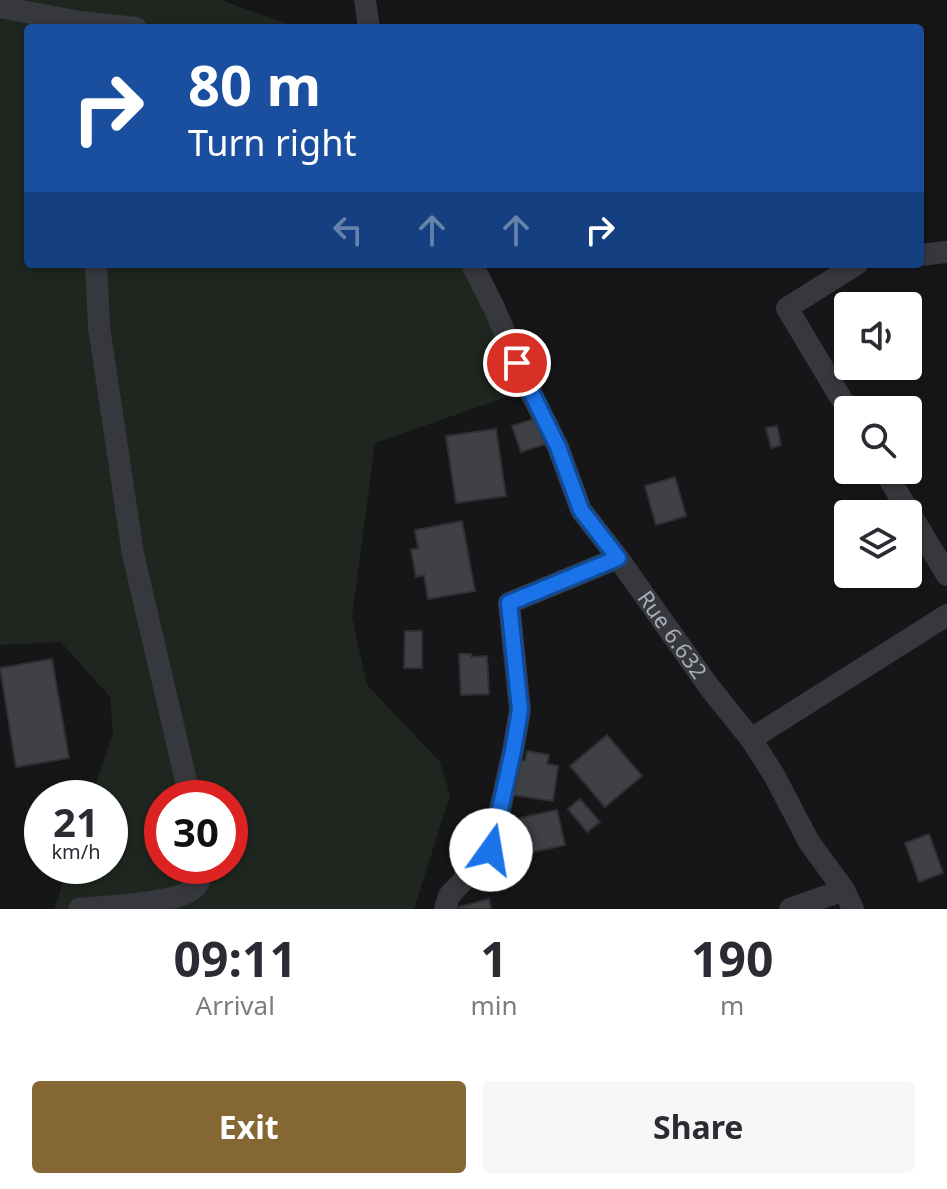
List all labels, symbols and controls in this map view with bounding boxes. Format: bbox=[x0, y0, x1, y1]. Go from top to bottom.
text: 80 m bbox=[188, 46, 321, 122]
icon: right bbox=[56, 56, 160, 160]
text: Turn right bbox=[188, 118, 356, 167]
icon: left bbox=[326, 208, 370, 252]
icon: ahead bbox=[410, 208, 454, 252]
icon: ahead bbox=[494, 208, 538, 252]
icon: right bbox=[578, 208, 622, 252]
map controls bbox=[834, 292, 922, 588]
button: sound bbox=[834, 292, 922, 380]
pin bbox=[483, 329, 551, 397]
icon: arrive bbox=[495, 341, 539, 385]
button: search bbox=[834, 396, 922, 484]
button: layers bbox=[834, 500, 922, 588]
street label: Rue 6.632 bbox=[632, 584, 715, 684]
speed limit sign: 30 bbox=[144, 780, 248, 884]
text: 21 bbox=[53, 794, 99, 849]
position arrow bbox=[449, 808, 533, 892]
text: km/h bbox=[51, 838, 101, 865]
text: 09:11 bbox=[174, 926, 297, 991]
text: 1 bbox=[480, 926, 508, 991]
text: 190 bbox=[691, 926, 773, 991]
text: Arrival bbox=[196, 987, 275, 1023]
text: min bbox=[470, 987, 518, 1023]
text: m bbox=[720, 987, 744, 1023]
button: Exit bbox=[32, 1081, 466, 1173]
button: Share bbox=[482, 1081, 915, 1173]

